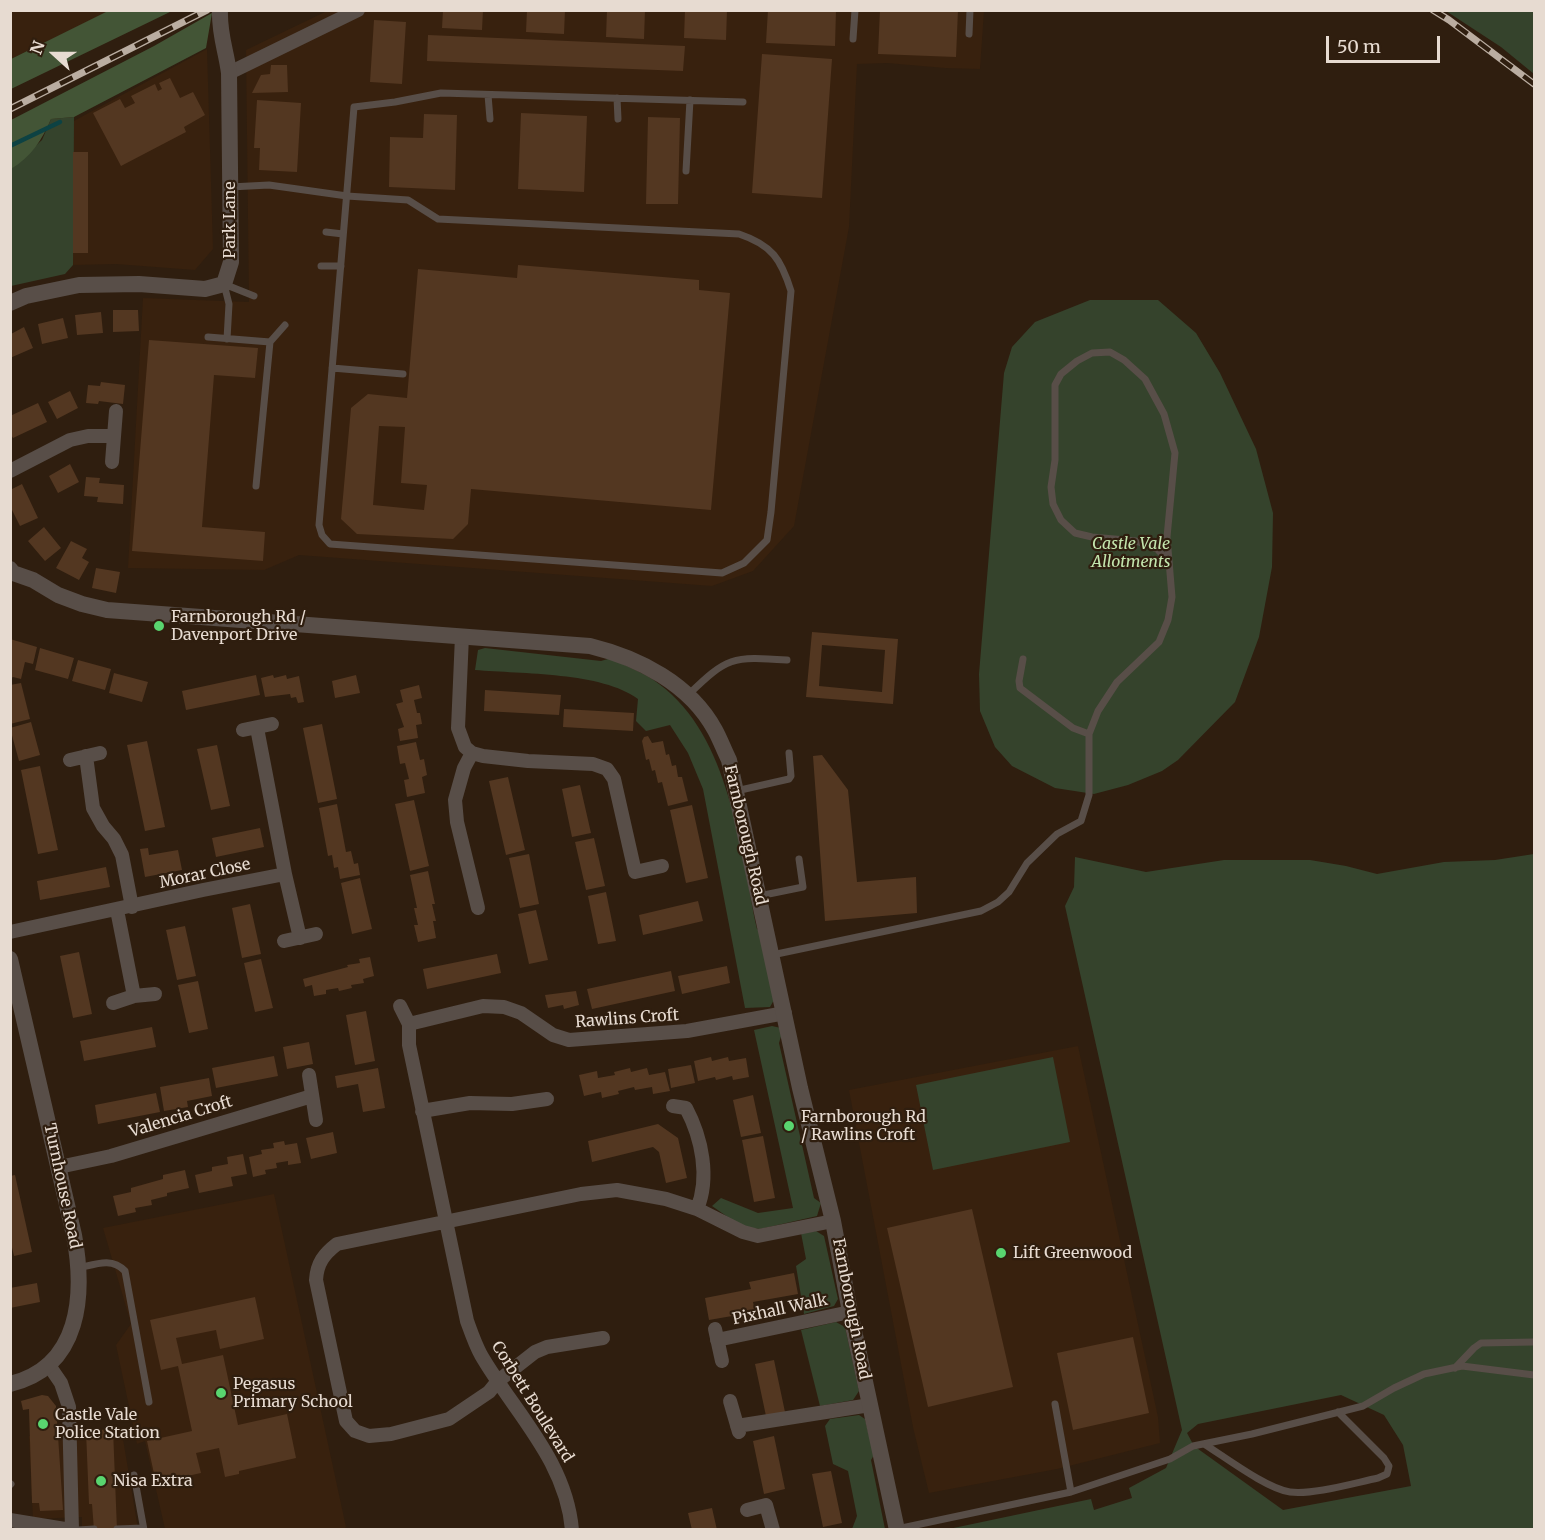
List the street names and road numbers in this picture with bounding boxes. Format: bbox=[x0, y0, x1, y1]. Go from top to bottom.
street label: Park Lane bbox=[220, 181, 240, 259]
street label: Farnborough Road bbox=[720, 763, 770, 907]
street label: Morar Close bbox=[158, 855, 252, 893]
street label: Rawlins Croft bbox=[574, 1006, 680, 1032]
street label: Valencia Croft bbox=[127, 1092, 235, 1142]
street label: Turnhouse Road bbox=[39, 1122, 85, 1250]
street label: Farnborough Road bbox=[828, 1237, 874, 1381]
street label: Pixhall Walk bbox=[731, 1291, 829, 1329]
street label: Corbett Boulevard bbox=[487, 1338, 577, 1466]

